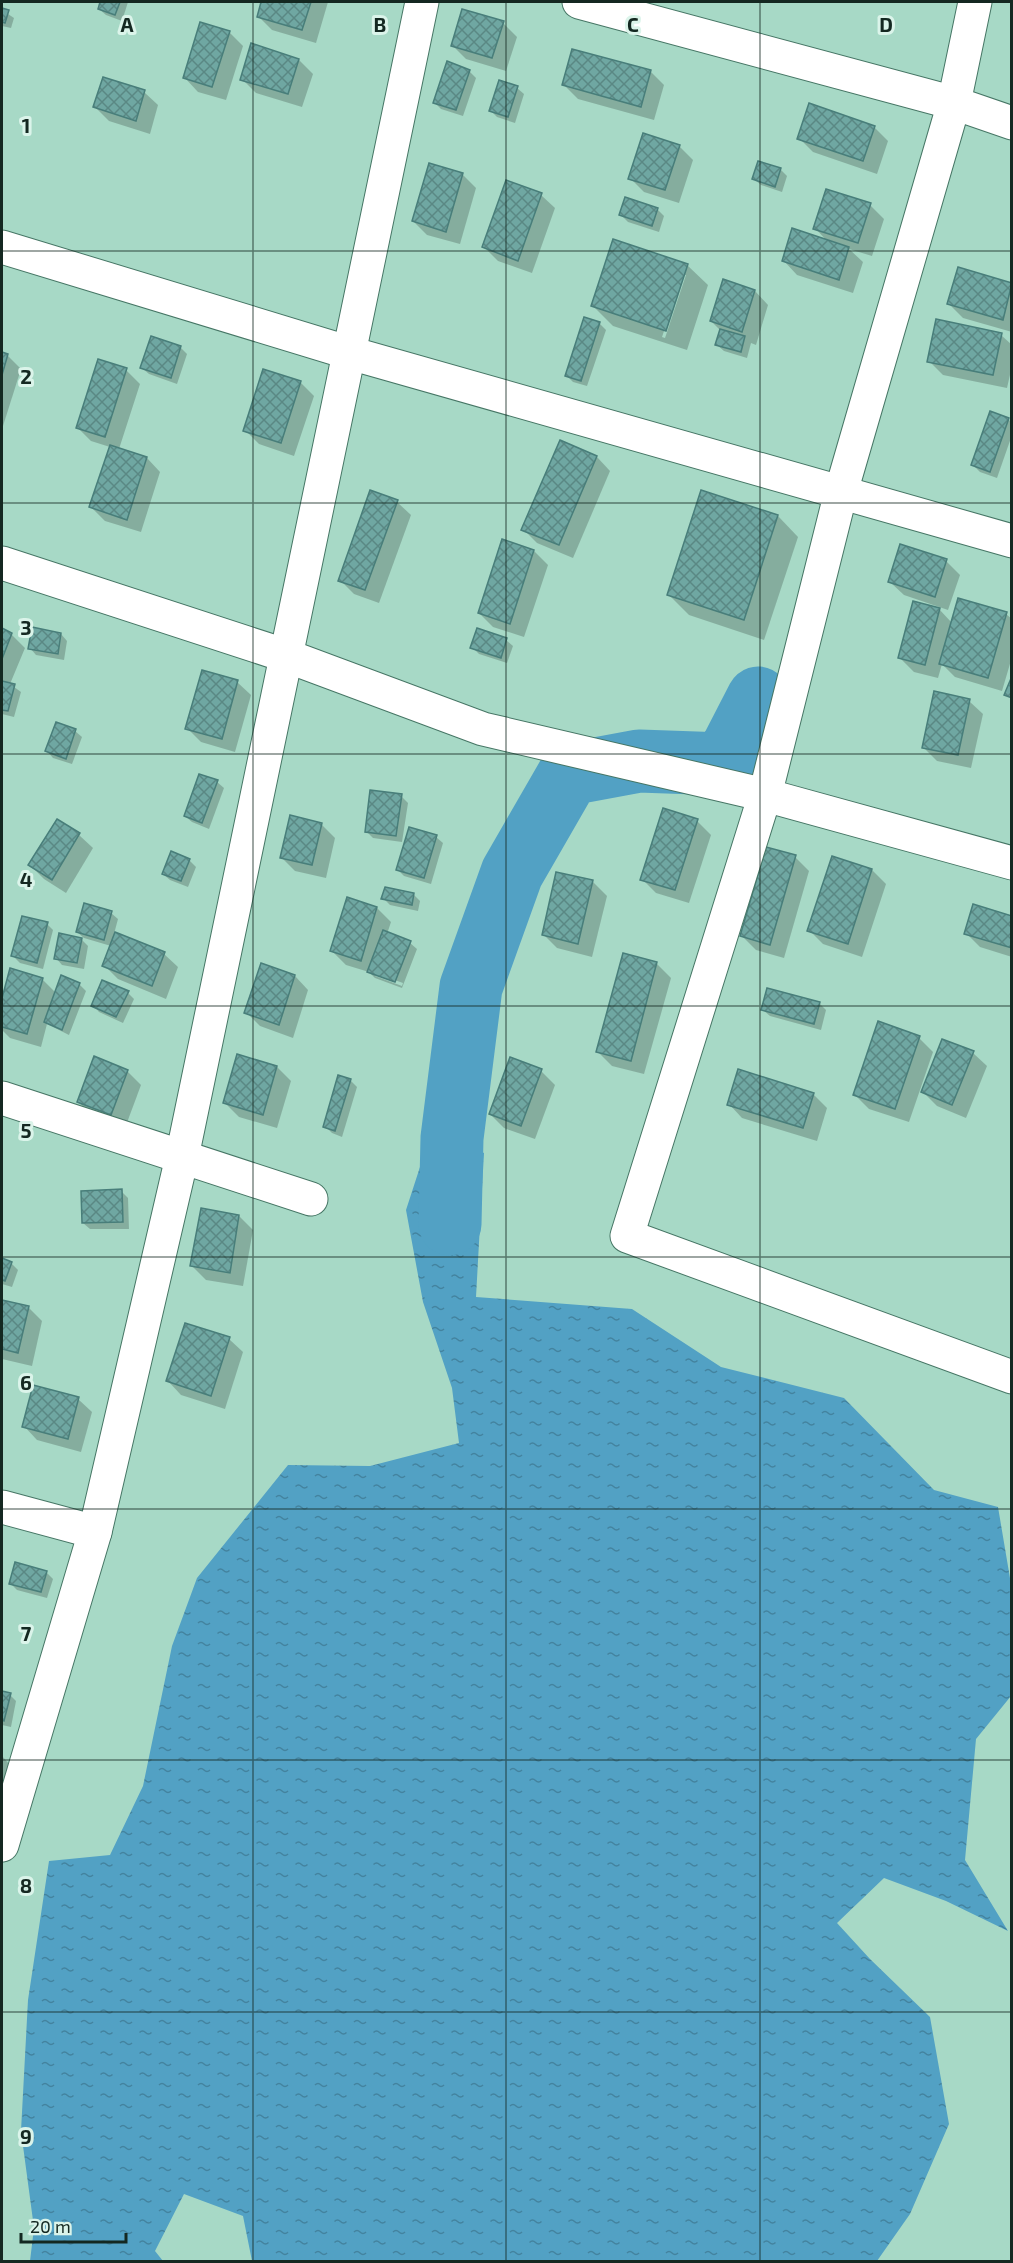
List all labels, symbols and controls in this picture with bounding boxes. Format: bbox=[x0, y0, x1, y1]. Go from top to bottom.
text: A bbox=[120, 12, 134, 36]
text: B bbox=[374, 12, 386, 36]
text: C bbox=[627, 12, 639, 36]
text: D bbox=[879, 12, 893, 36]
text: 1 bbox=[22, 113, 30, 137]
text: 2 bbox=[20, 364, 32, 388]
text: 3 bbox=[20, 615, 32, 639]
text: 4 bbox=[20, 867, 33, 891]
text: 5 bbox=[20, 1118, 32, 1142]
text: 6 bbox=[20, 1370, 32, 1394]
text: 7 bbox=[21, 1621, 32, 1645]
text: 8 bbox=[20, 1873, 32, 1897]
text: 9 bbox=[20, 2124, 32, 2148]
scale bar bbox=[21, 2206, 126, 2244]
text: 20 m bbox=[30, 2215, 71, 2237]

